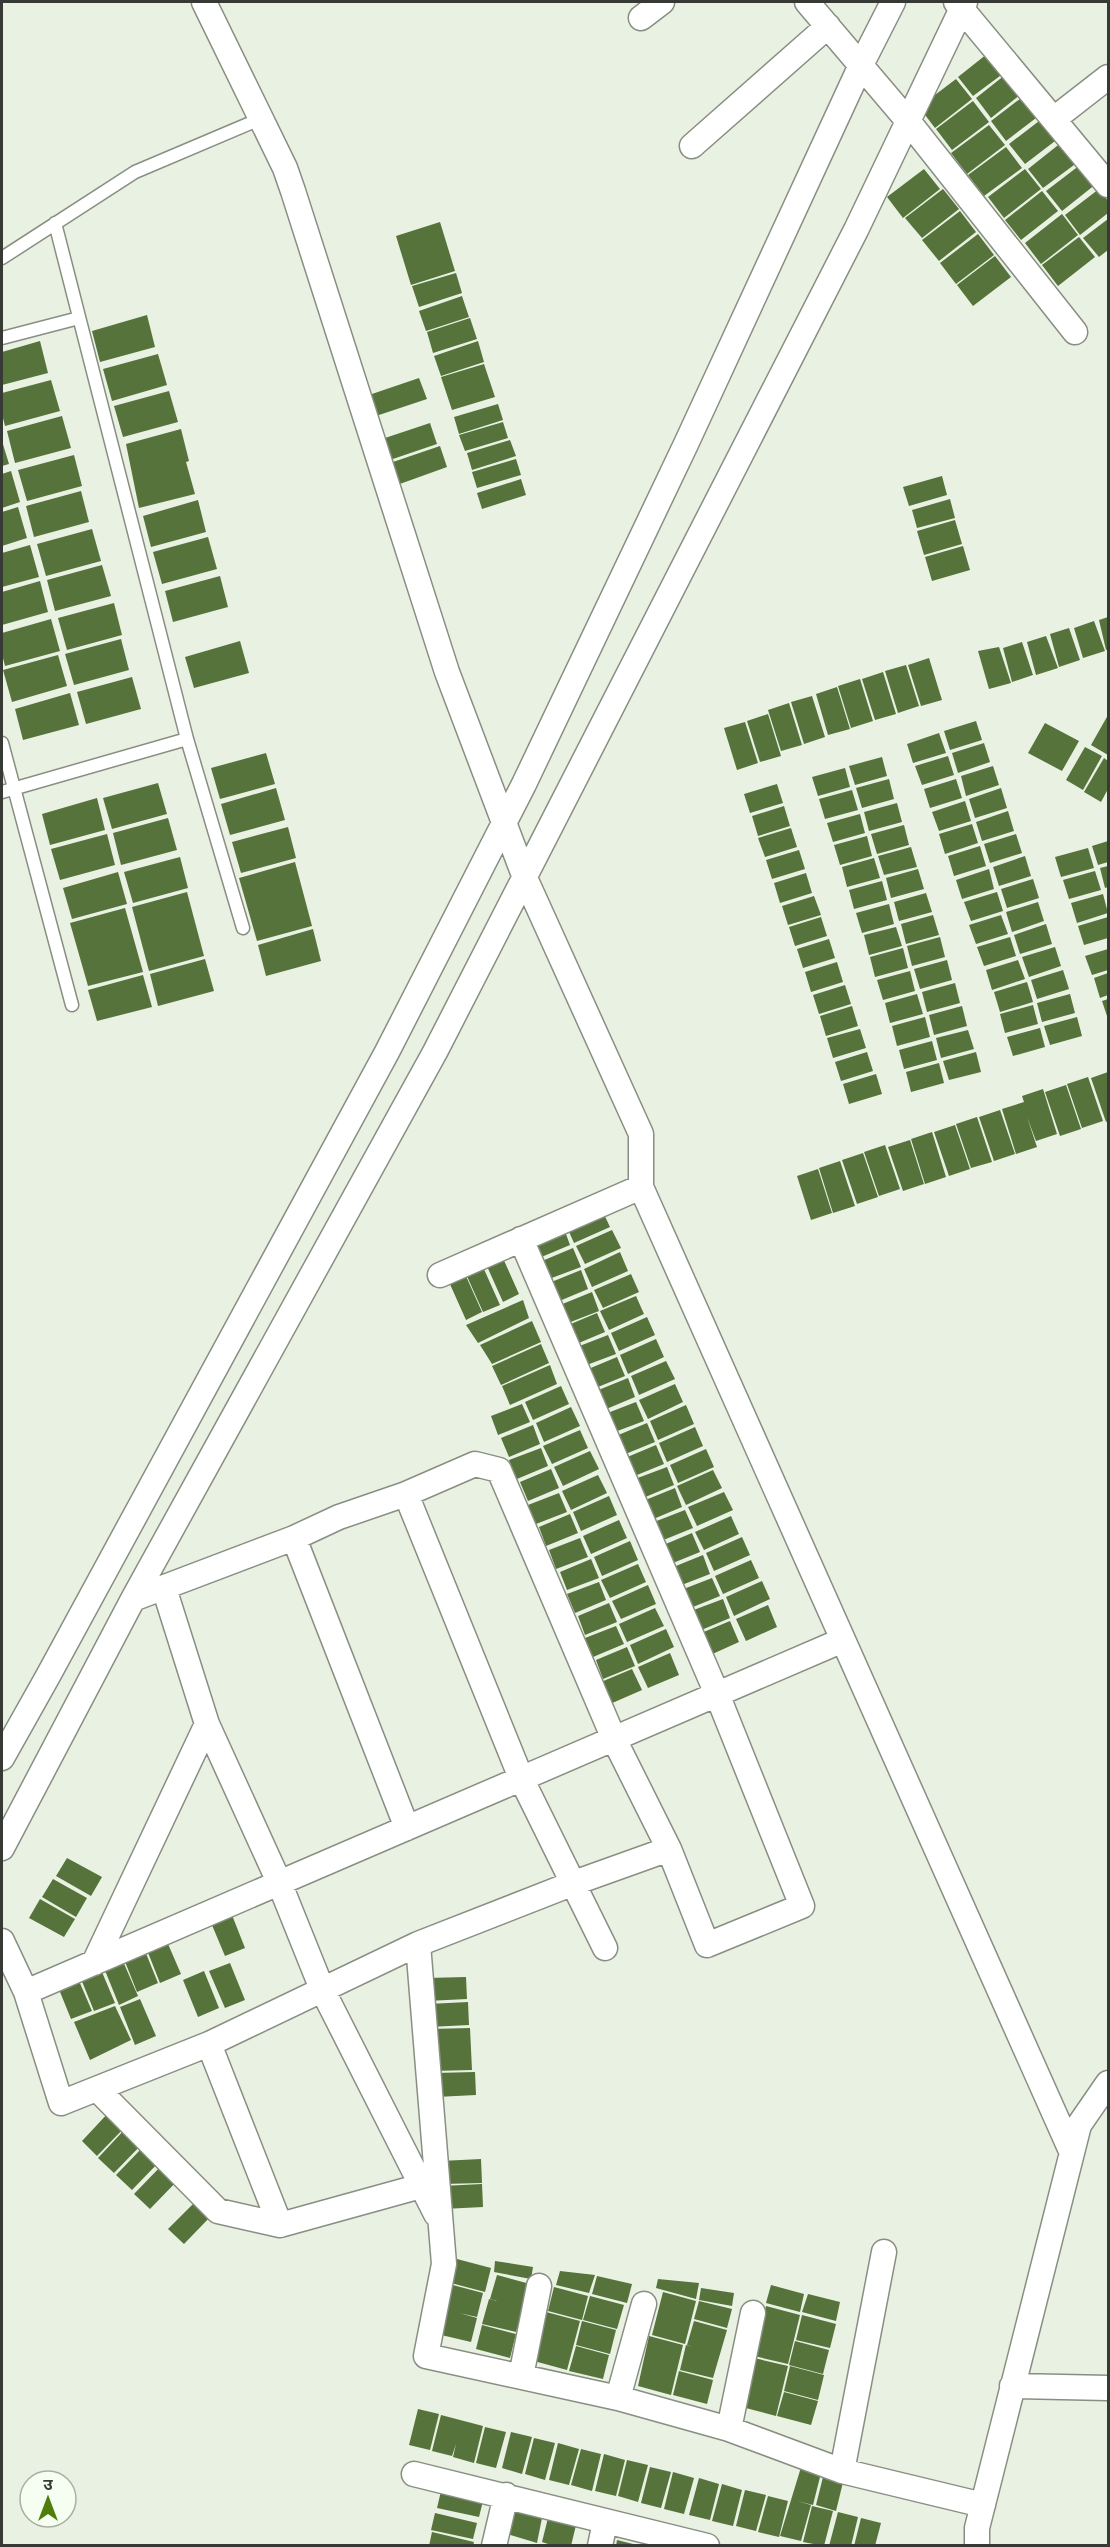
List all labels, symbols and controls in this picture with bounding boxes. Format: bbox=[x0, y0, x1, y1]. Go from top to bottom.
north arrow bbox=[18, 2469, 78, 2529]
text: उ bbox=[43, 2472, 53, 2496]

